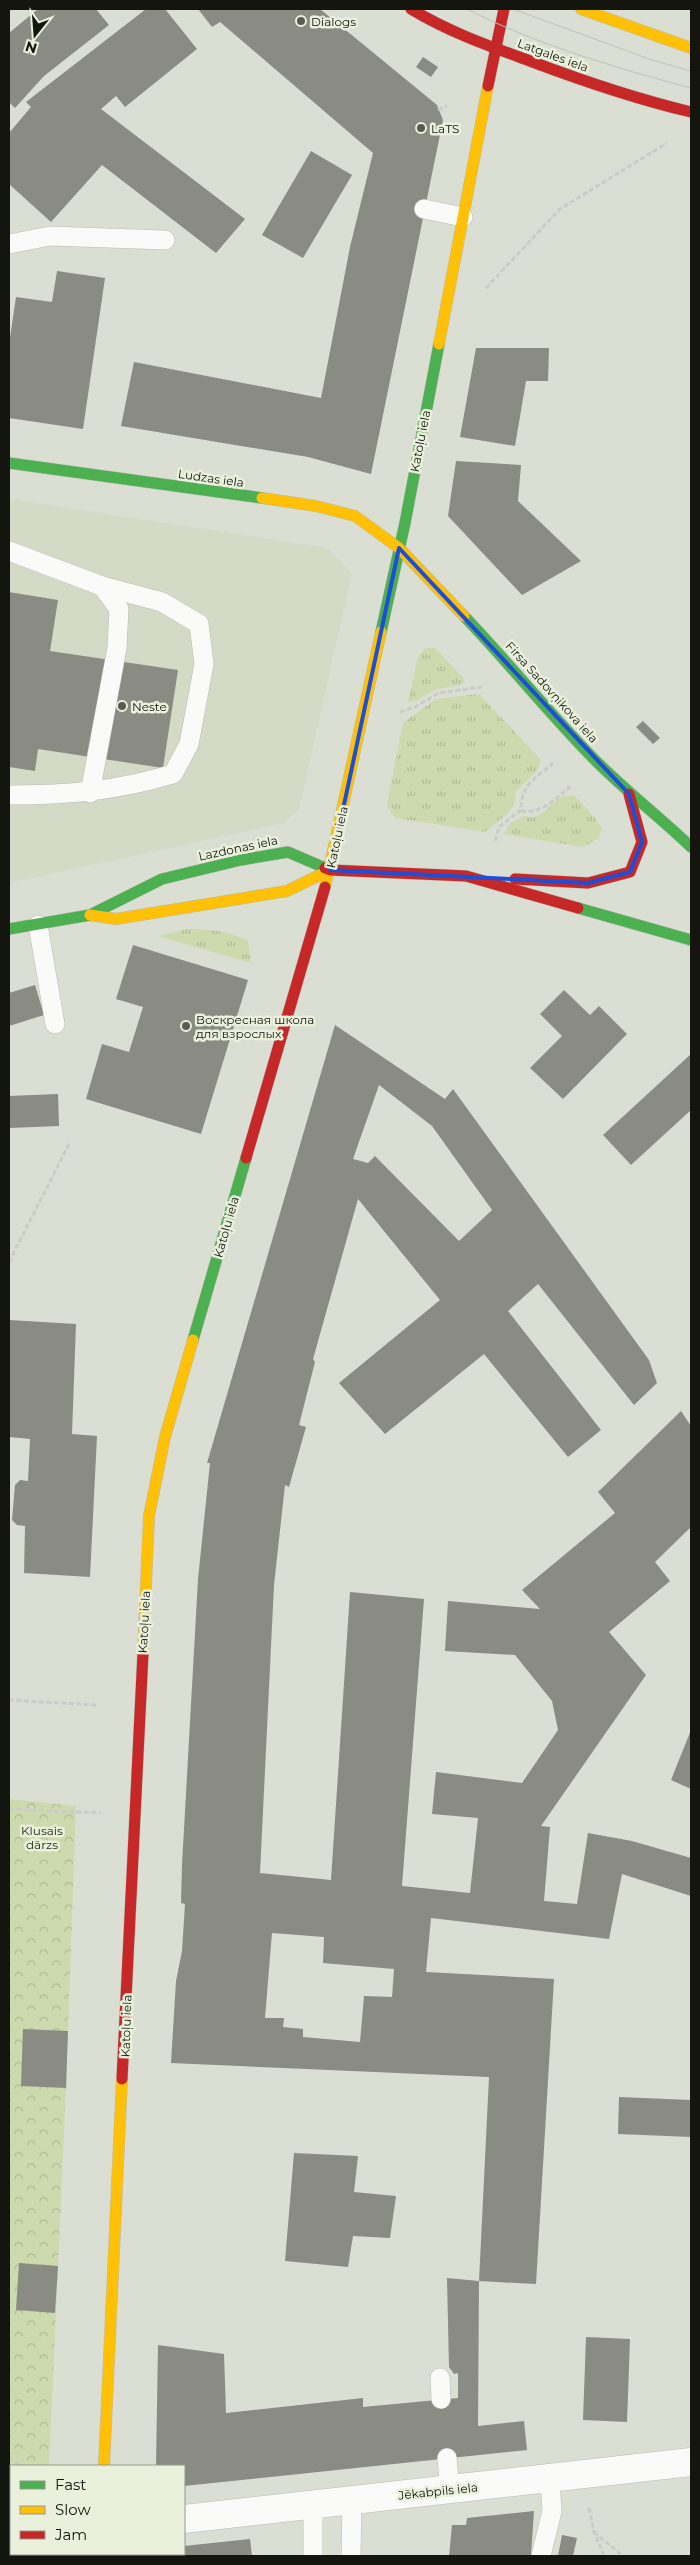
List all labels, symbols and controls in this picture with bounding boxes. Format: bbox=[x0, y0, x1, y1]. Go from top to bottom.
north arrow bbox=[10, 10, 60, 60]
place label: Dialogs bbox=[311, 14, 356, 29]
marker: Dialogs bbox=[295, 15, 307, 27]
street label: Latgales iela bbox=[515, 35, 591, 75]
text: N bbox=[23, 37, 39, 58]
place label: LaTS bbox=[431, 121, 459, 136]
marker: LaTS bbox=[415, 122, 427, 134]
street label: Katoļu iela bbox=[407, 409, 433, 473]
street label: Ludzas iela bbox=[177, 466, 245, 490]
street label: Firsa Sadovņikova iela bbox=[503, 638, 601, 746]
place label: Neste bbox=[132, 699, 167, 714]
marker: Neste bbox=[116, 700, 128, 712]
street label: Katoļu iela bbox=[323, 805, 351, 869]
street label: Lazdonas iela bbox=[197, 832, 279, 864]
place label: Воскресная школа для взрослых bbox=[196, 1012, 314, 1041]
marker: Воскресная школа для взрослых bbox=[180, 1020, 192, 1032]
street label: Katoļu iela bbox=[210, 1195, 242, 1259]
street label: Katoļu iela bbox=[135, 1590, 153, 1654]
park label: Klusais dārzs bbox=[21, 1823, 63, 1852]
street label: Katoļu iela bbox=[117, 1994, 135, 2058]
legend bbox=[10, 2465, 185, 2555]
text: Fast bbox=[55, 2475, 86, 2494]
street label: Jēkabpils iela bbox=[396, 2479, 479, 2503]
text: Slow bbox=[55, 2500, 91, 2519]
text: Jam bbox=[54, 2525, 87, 2544]

